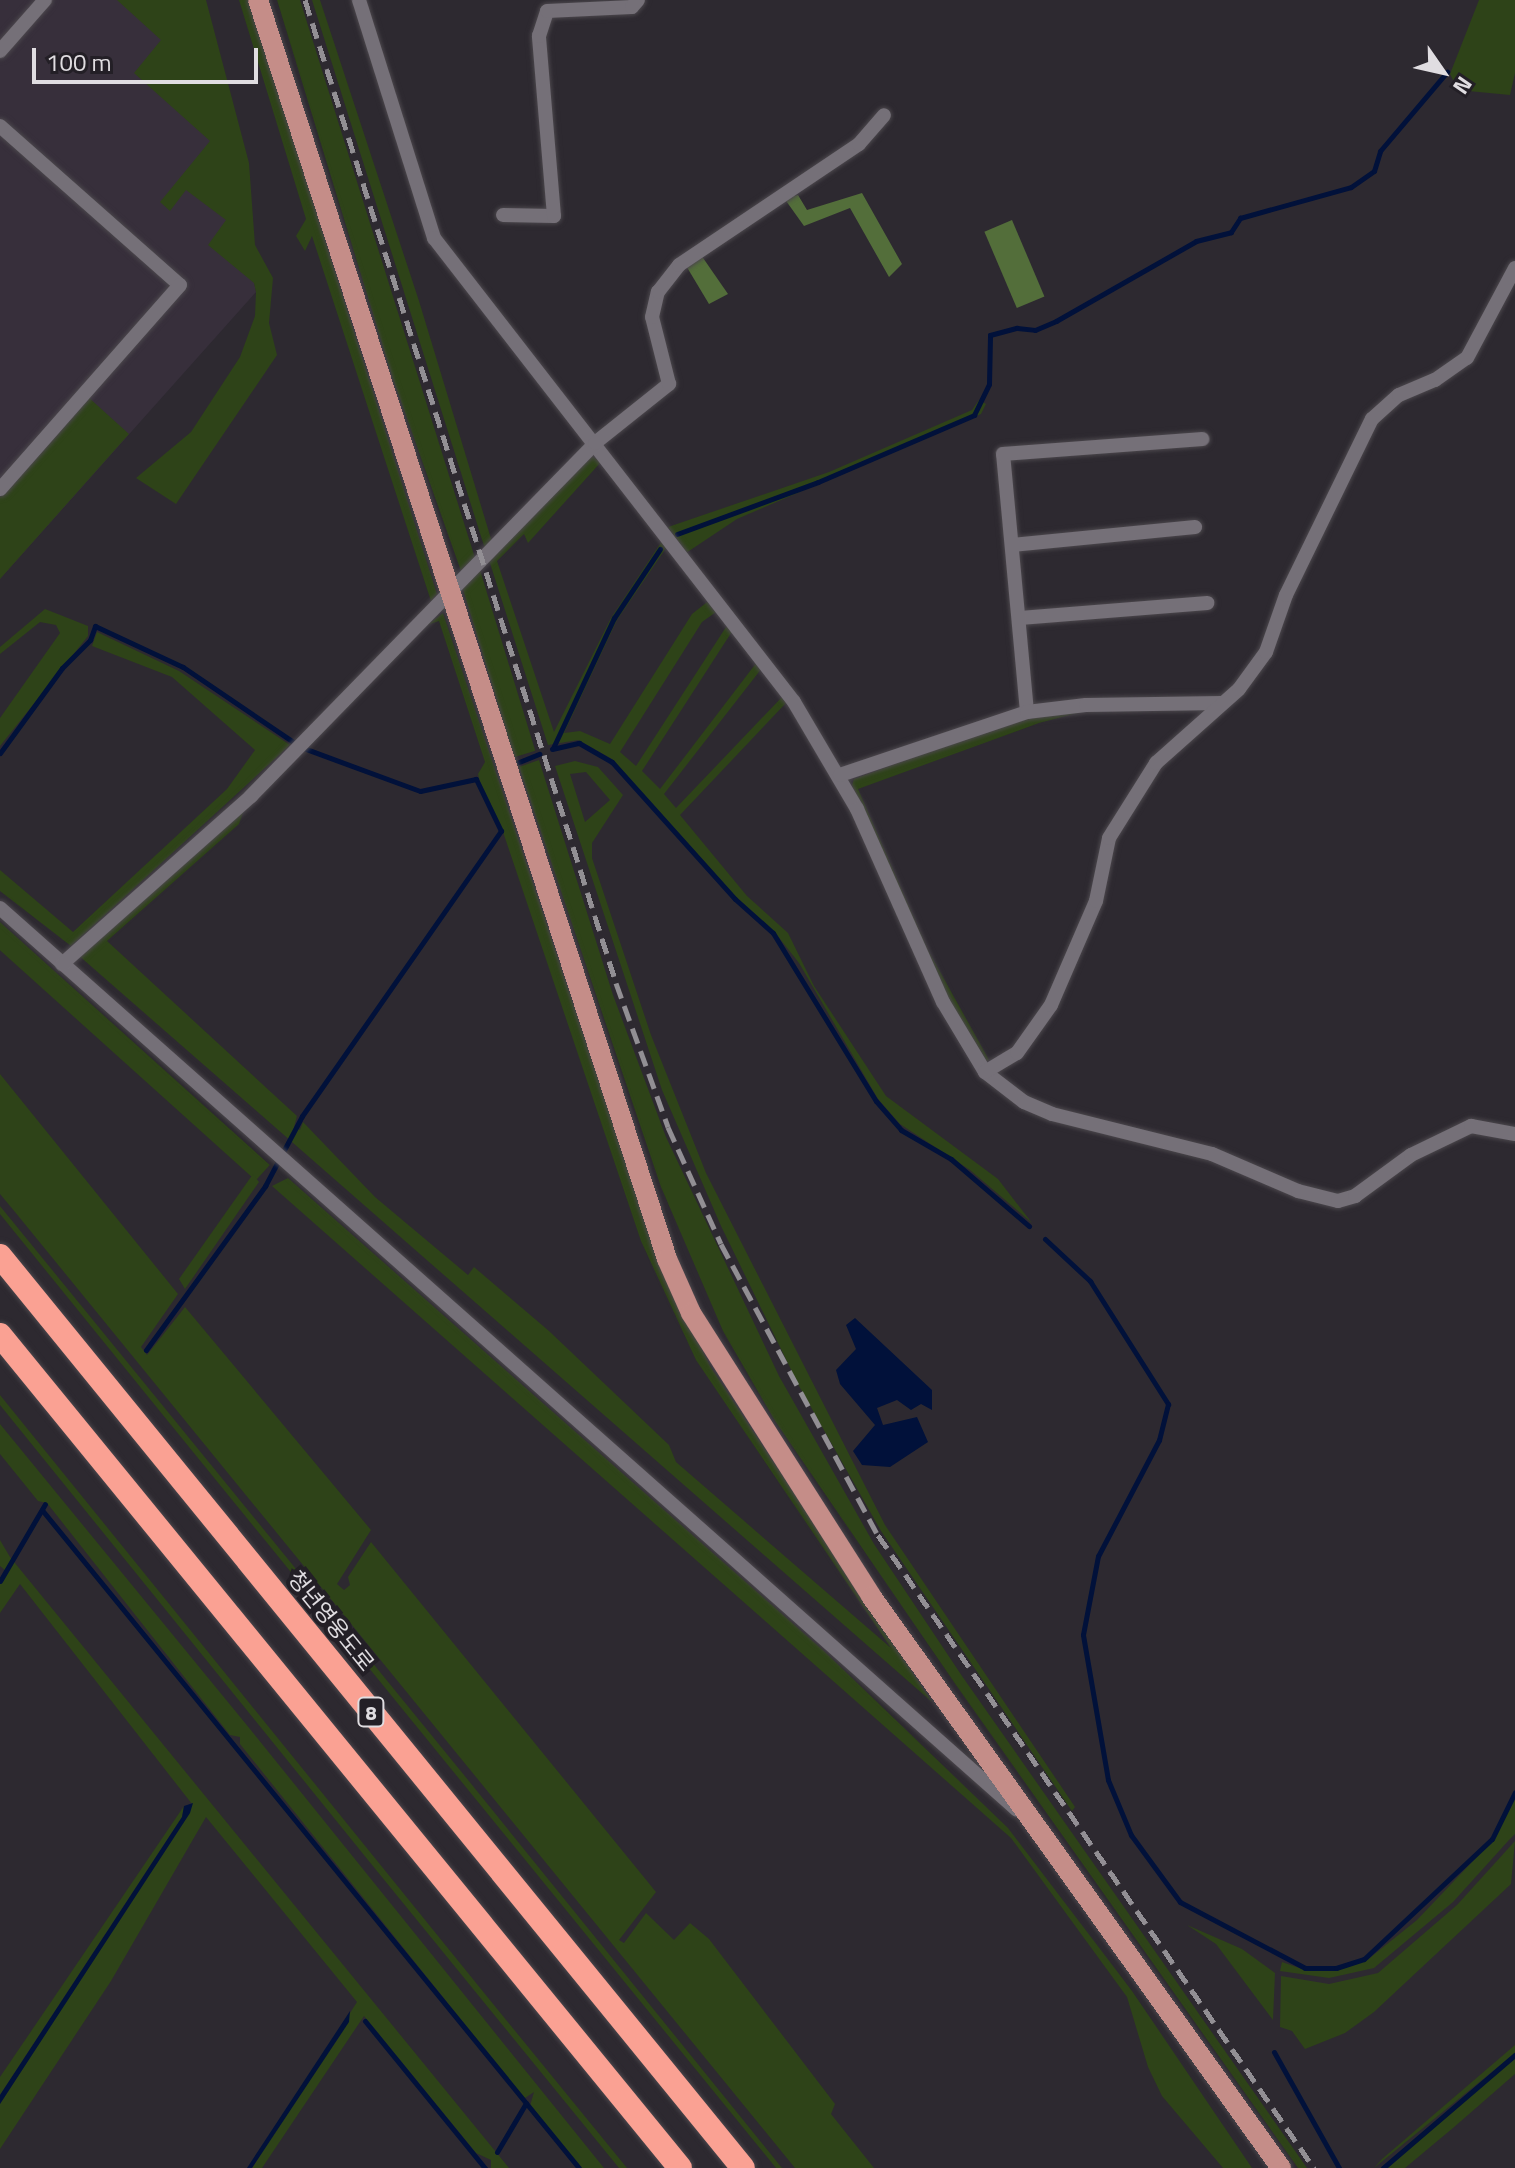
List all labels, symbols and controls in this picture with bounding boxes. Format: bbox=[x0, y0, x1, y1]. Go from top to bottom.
scale bar bbox=[36, 32, 262, 82]
north arrow bbox=[1403, 32, 1483, 112]
text: 100 m bbox=[46, 44, 112, 80]
text: N bbox=[1445, 70, 1481, 101]
street label: 청년영웅도로 bbox=[283, 1566, 379, 1676]
road number: 8 bbox=[357, 1696, 385, 1728]

